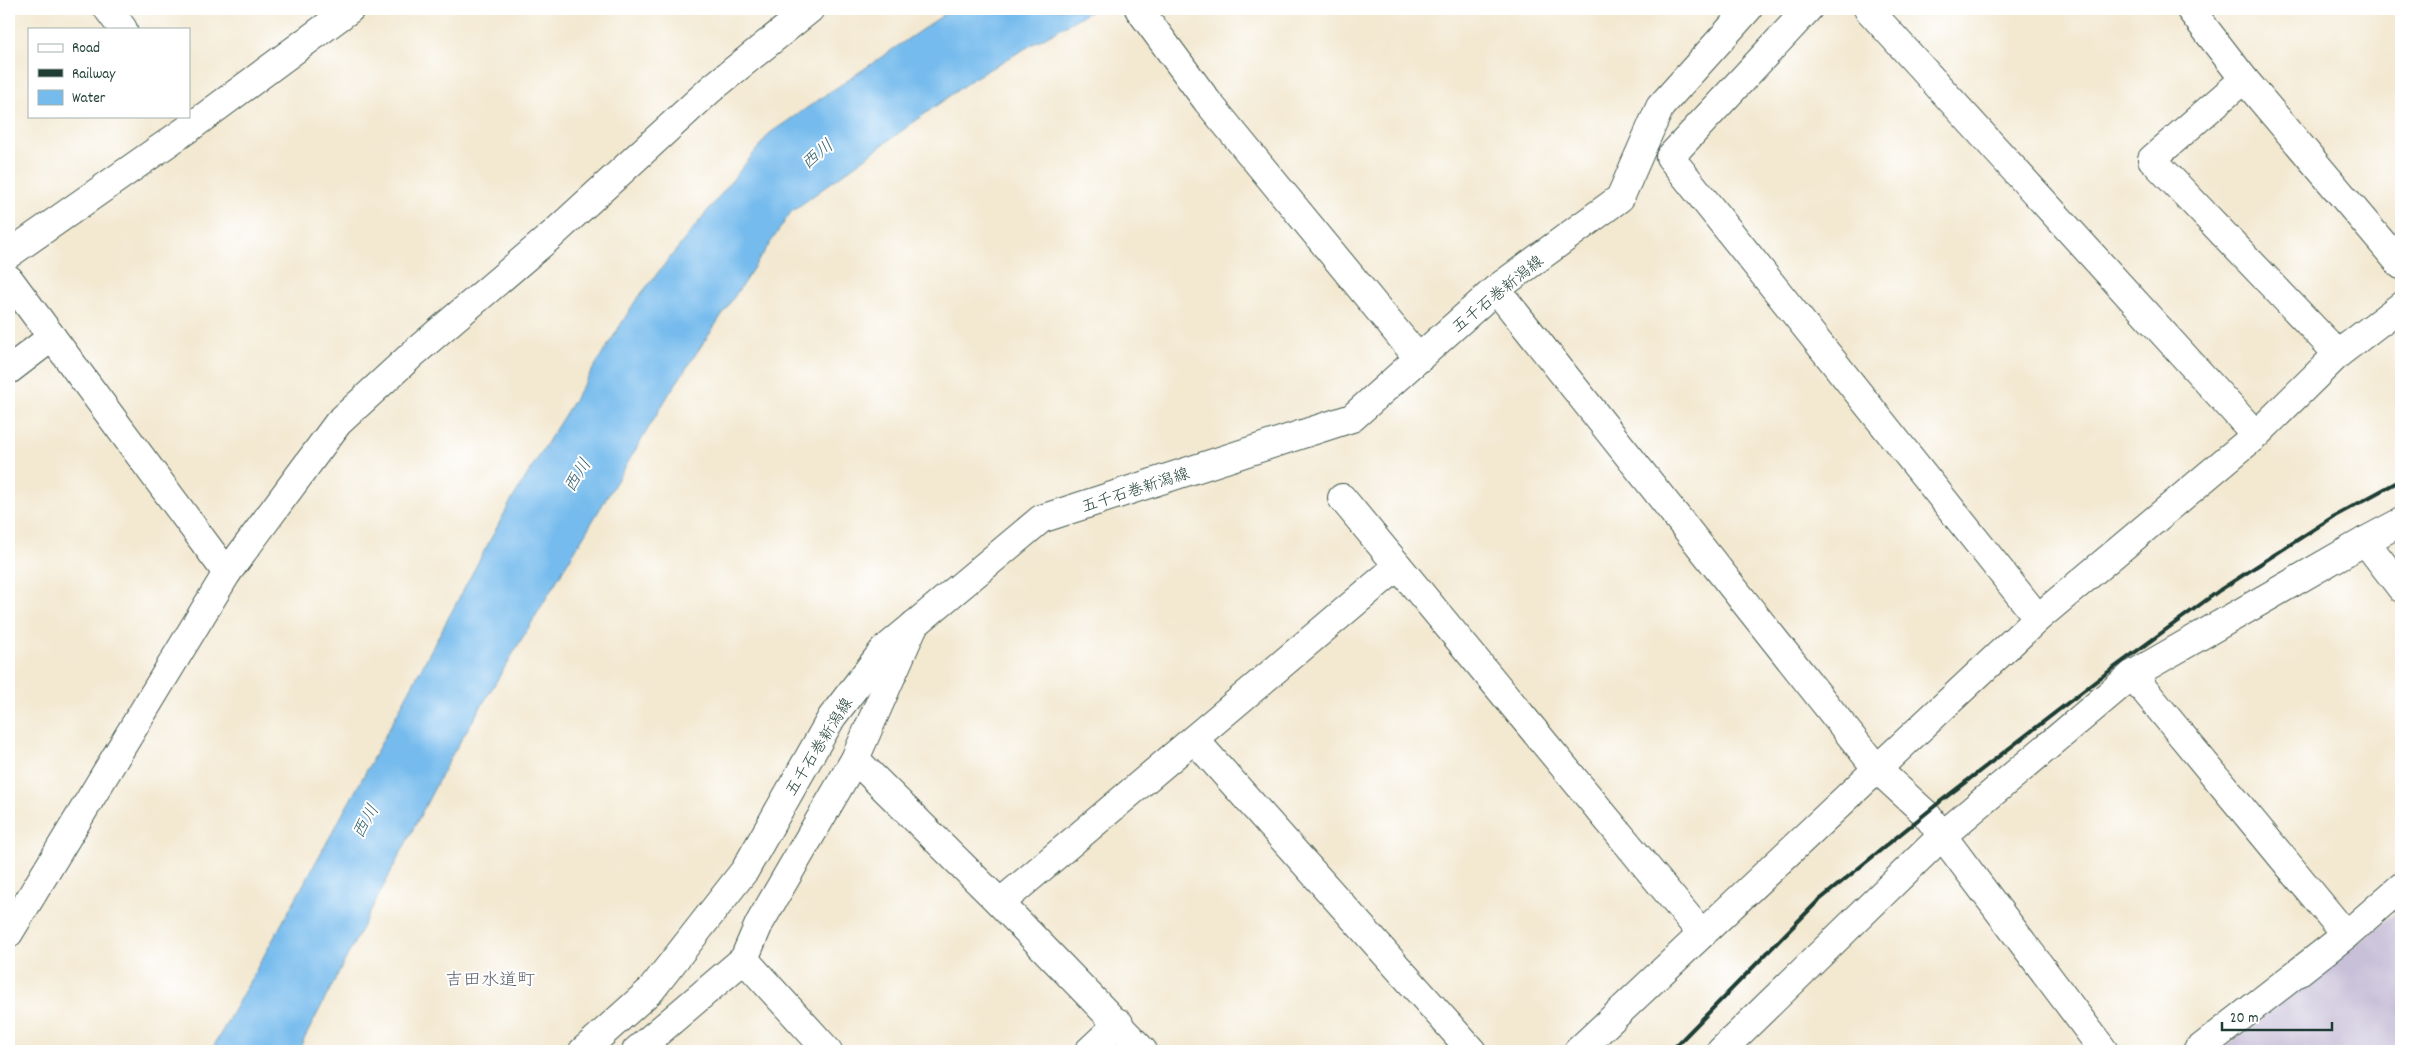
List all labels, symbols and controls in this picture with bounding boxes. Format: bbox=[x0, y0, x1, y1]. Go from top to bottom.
legend bbox=[28, 28, 190, 118]
text: Road bbox=[72, 38, 100, 60]
text: Railway bbox=[72, 64, 116, 86]
text: Water bbox=[72, 88, 106, 110]
water label: 西川 bbox=[797, 135, 840, 177]
street label: 五千石巻新潟線 bbox=[1448, 251, 1549, 339]
water label: 西川 bbox=[559, 454, 599, 498]
street label: 五千石巻新潟線 bbox=[1079, 463, 1193, 520]
street label: 五千石巻新潟線 bbox=[781, 694, 860, 801]
water label: 西川 bbox=[348, 800, 387, 844]
district label: 吉田水道町 bbox=[445, 969, 535, 994]
scale bar bbox=[2222, 1000, 2332, 1032]
text: 20 m bbox=[2230, 1008, 2258, 1030]

